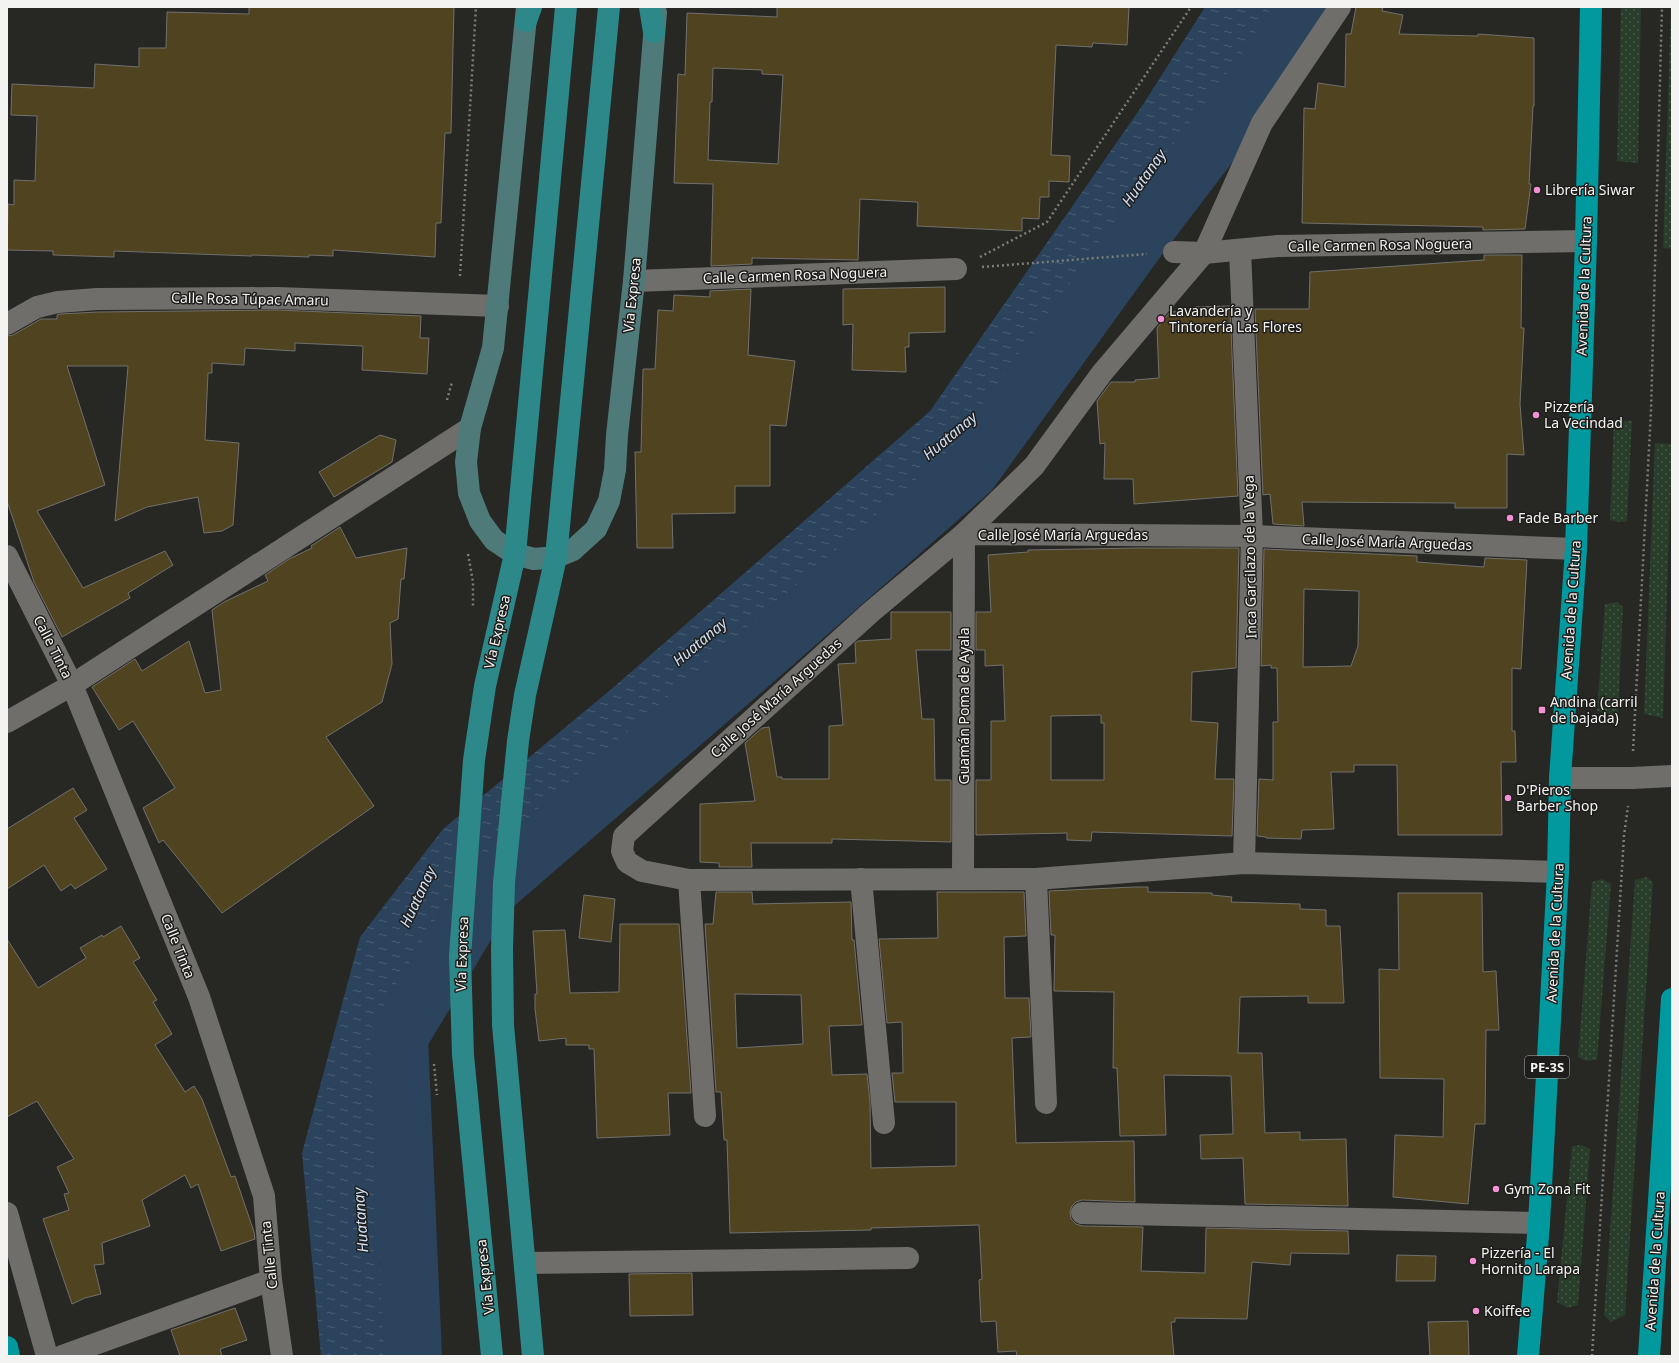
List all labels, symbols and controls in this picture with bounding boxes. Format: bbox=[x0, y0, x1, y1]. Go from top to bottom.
water label: Huatanay bbox=[1116, 144, 1171, 210]
place label: Librería Siwar bbox=[1545, 180, 1635, 199]
marker: Librería Siwar bbox=[1532, 185, 1542, 195]
street label: Avenida de la Cultura bbox=[1572, 216, 1595, 356]
street label: Calle Carmen Rosa Noguera bbox=[1288, 233, 1472, 256]
street label: Vía Expresa bbox=[618, 257, 645, 333]
street label: Calle Carmen Rosa Noguera bbox=[703, 262, 887, 287]
street label: Calle Rosa Túpac Amaru bbox=[171, 288, 329, 309]
place label: Lavandería y Tintorería Las Flores bbox=[1169, 301, 1302, 336]
marker: Lavandería y Tintorería Las Flores bbox=[1156, 314, 1166, 324]
place label: Pizzería La Vecindad bbox=[1544, 397, 1623, 432]
water label: Huatanay bbox=[918, 406, 981, 464]
marker: Pizzería La Vecindad bbox=[1531, 410, 1541, 420]
street label: Inca Garcilazo de la Vega bbox=[1239, 475, 1260, 639]
place label: Fade Barber bbox=[1518, 508, 1599, 527]
marker: Fade Barber bbox=[1505, 513, 1515, 523]
street label: Calle José María Arguedas bbox=[978, 525, 1148, 544]
street label: Calle José María Arguedas bbox=[1302, 529, 1473, 554]
street label: Avenida de la Cultura bbox=[1556, 540, 1585, 680]
street label: Vía Expresa bbox=[479, 593, 514, 671]
street label: Calle Tinta bbox=[29, 612, 77, 682]
water label: Huatanay bbox=[668, 612, 731, 670]
street label: Guamán Poma de Ayala bbox=[954, 627, 973, 785]
street label: Calle José María Arguedas bbox=[706, 633, 846, 762]
place label: Andina (carril de bajada) bbox=[1550, 692, 1638, 727]
marker: Andina (carril de bajada) bbox=[1537, 705, 1547, 715]
place label: D'Pieros Barber Shop bbox=[1516, 780, 1598, 815]
marker: D'Pieros Barber Shop bbox=[1503, 793, 1513, 803]
water label: Huatanay bbox=[394, 862, 440, 930]
street label: Avenida de la Cultura bbox=[1541, 863, 1568, 1003]
street label: Calle Tinta bbox=[157, 911, 200, 981]
street label: Vía Expresa bbox=[451, 916, 472, 992]
road number: PE-3S bbox=[1525, 1056, 1569, 1078]
place label: Gym Zona Fit bbox=[1504, 1179, 1591, 1198]
marker: Gym Zona Fit bbox=[1491, 1184, 1501, 1194]
water label: Huatanay bbox=[348, 1186, 372, 1253]
street label: Avenida de la Cultura bbox=[1640, 1191, 1669, 1331]
street label: Calle Tinta bbox=[255, 1220, 282, 1290]
street label: Vía Expresa bbox=[471, 1239, 498, 1315]
place label: Pizzería - El Hornito Larapa bbox=[1481, 1243, 1580, 1278]
marker: Pizzería - El Hornito Larapa bbox=[1468, 1256, 1478, 1266]
place label: Koiffee bbox=[1484, 1301, 1530, 1320]
marker: Koiffee bbox=[1471, 1306, 1481, 1316]

